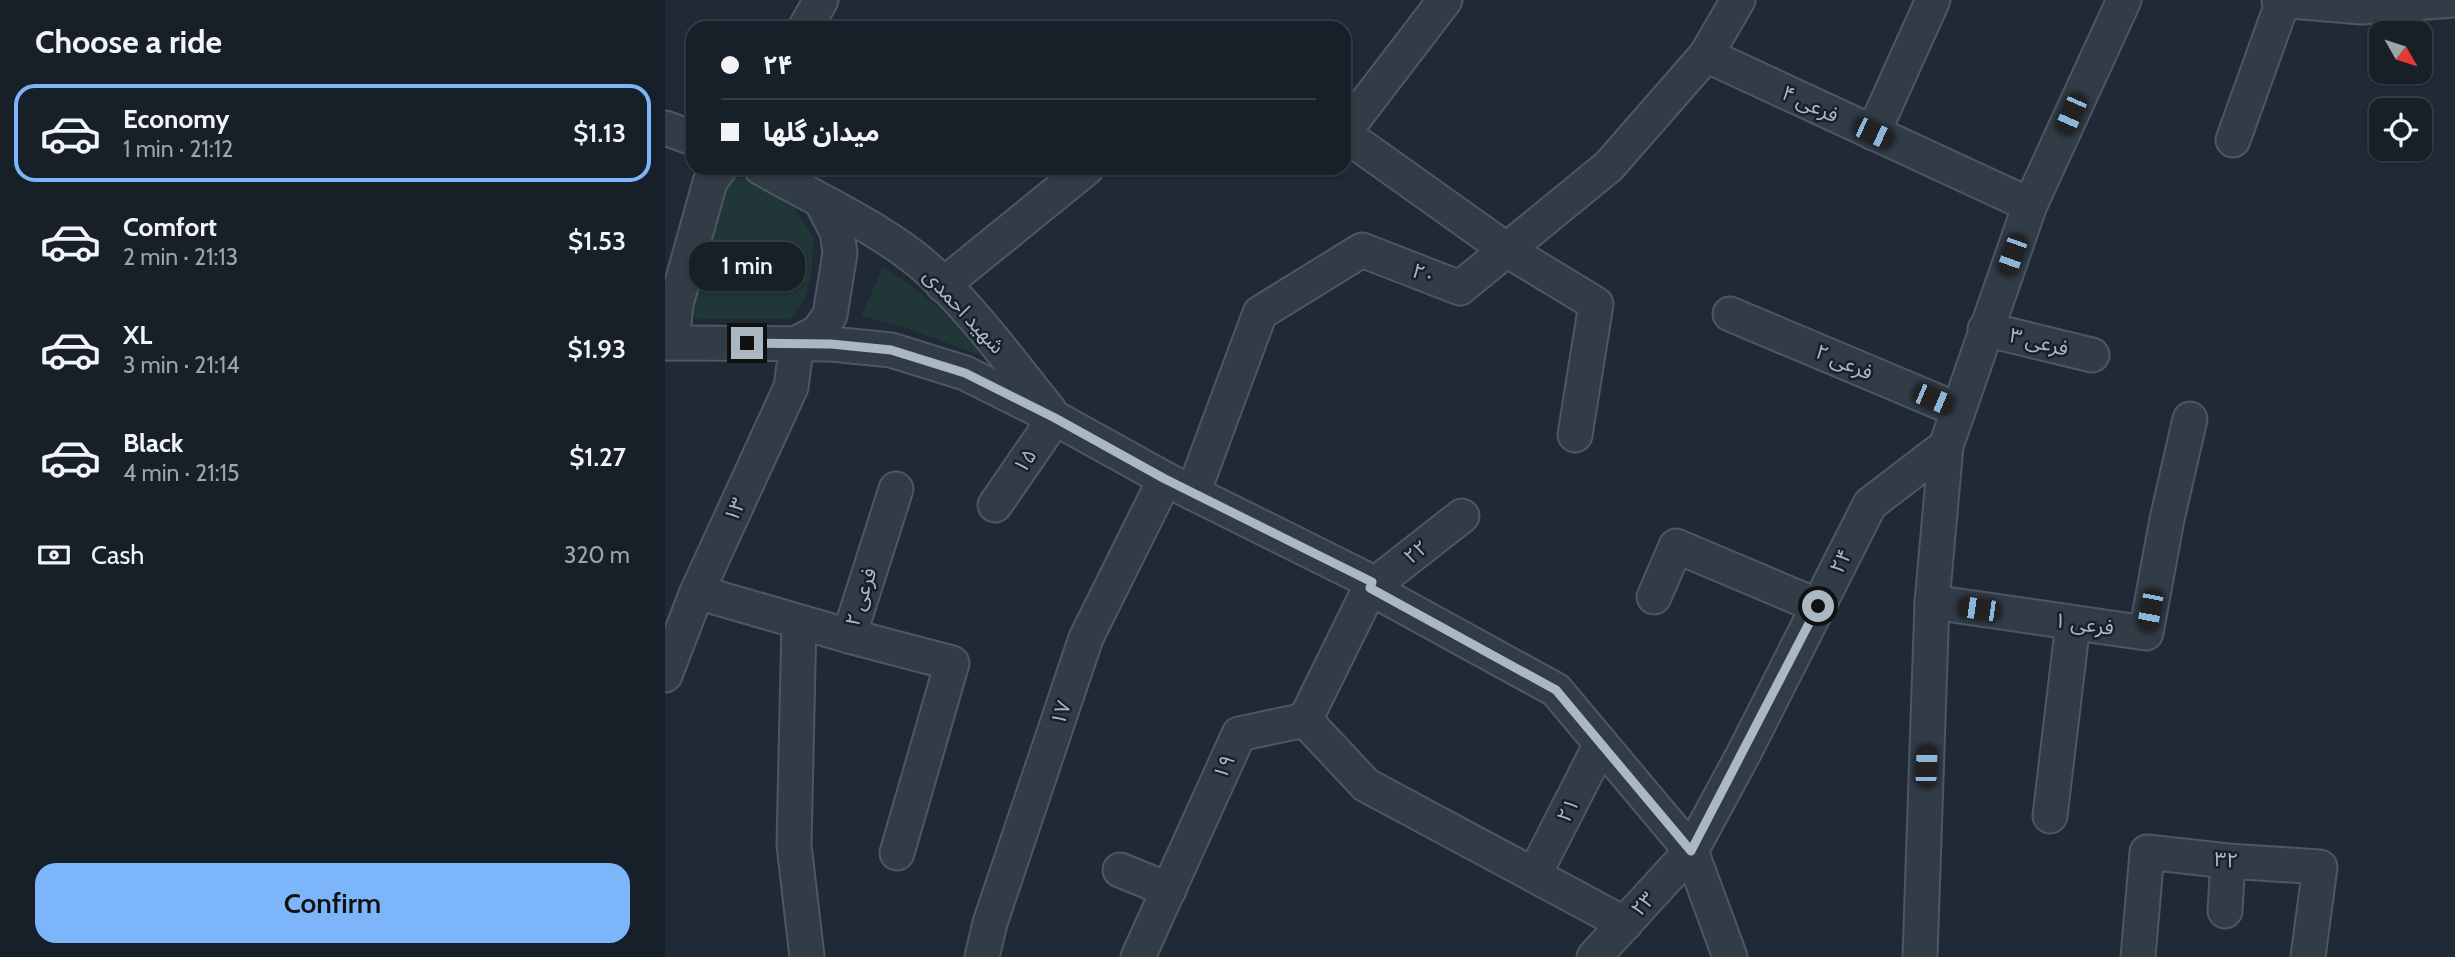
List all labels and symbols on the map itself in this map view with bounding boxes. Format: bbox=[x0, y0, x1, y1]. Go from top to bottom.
north arrow bbox=[2369, 21, 2433, 84]
street label: فرعی ۴ bbox=[1778, 80, 1843, 128]
car bbox=[2053, 91, 2090, 137]
car bbox=[1850, 115, 1897, 151]
car bbox=[1995, 232, 2030, 278]
callout: 1 min bbox=[689, 242, 805, 290]
street label: ۲۰ bbox=[1408, 257, 1440, 290]
street label: شهید احمدی bbox=[919, 263, 1010, 358]
street label: فرعی ۳ bbox=[2007, 322, 2071, 361]
route end bbox=[731, 327, 763, 359]
street label: فرعی ۲ bbox=[1812, 338, 1877, 385]
car bbox=[1910, 381, 1957, 417]
street label: ۱۵ bbox=[1008, 444, 1042, 478]
street label: ۱۳ bbox=[718, 494, 751, 526]
street label: ۲۲ bbox=[1399, 534, 1433, 569]
street label: ۲۴ bbox=[1824, 544, 1857, 577]
street label: فرعی ۲ bbox=[839, 564, 882, 629]
car bbox=[2136, 587, 2165, 633]
route start bbox=[1802, 590, 1834, 622]
car bbox=[1957, 596, 2002, 622]
street label: فرعی ۱ bbox=[2053, 607, 2115, 640]
street label: ۱۷ bbox=[1045, 697, 1076, 728]
car bbox=[1915, 745, 1938, 787]
street label: ۱۹ bbox=[1207, 751, 1240, 783]
street label: ۲۱ bbox=[1551, 793, 1584, 826]
street label: ۳۲ bbox=[2213, 846, 2239, 873]
street label: ۲۳ bbox=[1625, 886, 1660, 921]

